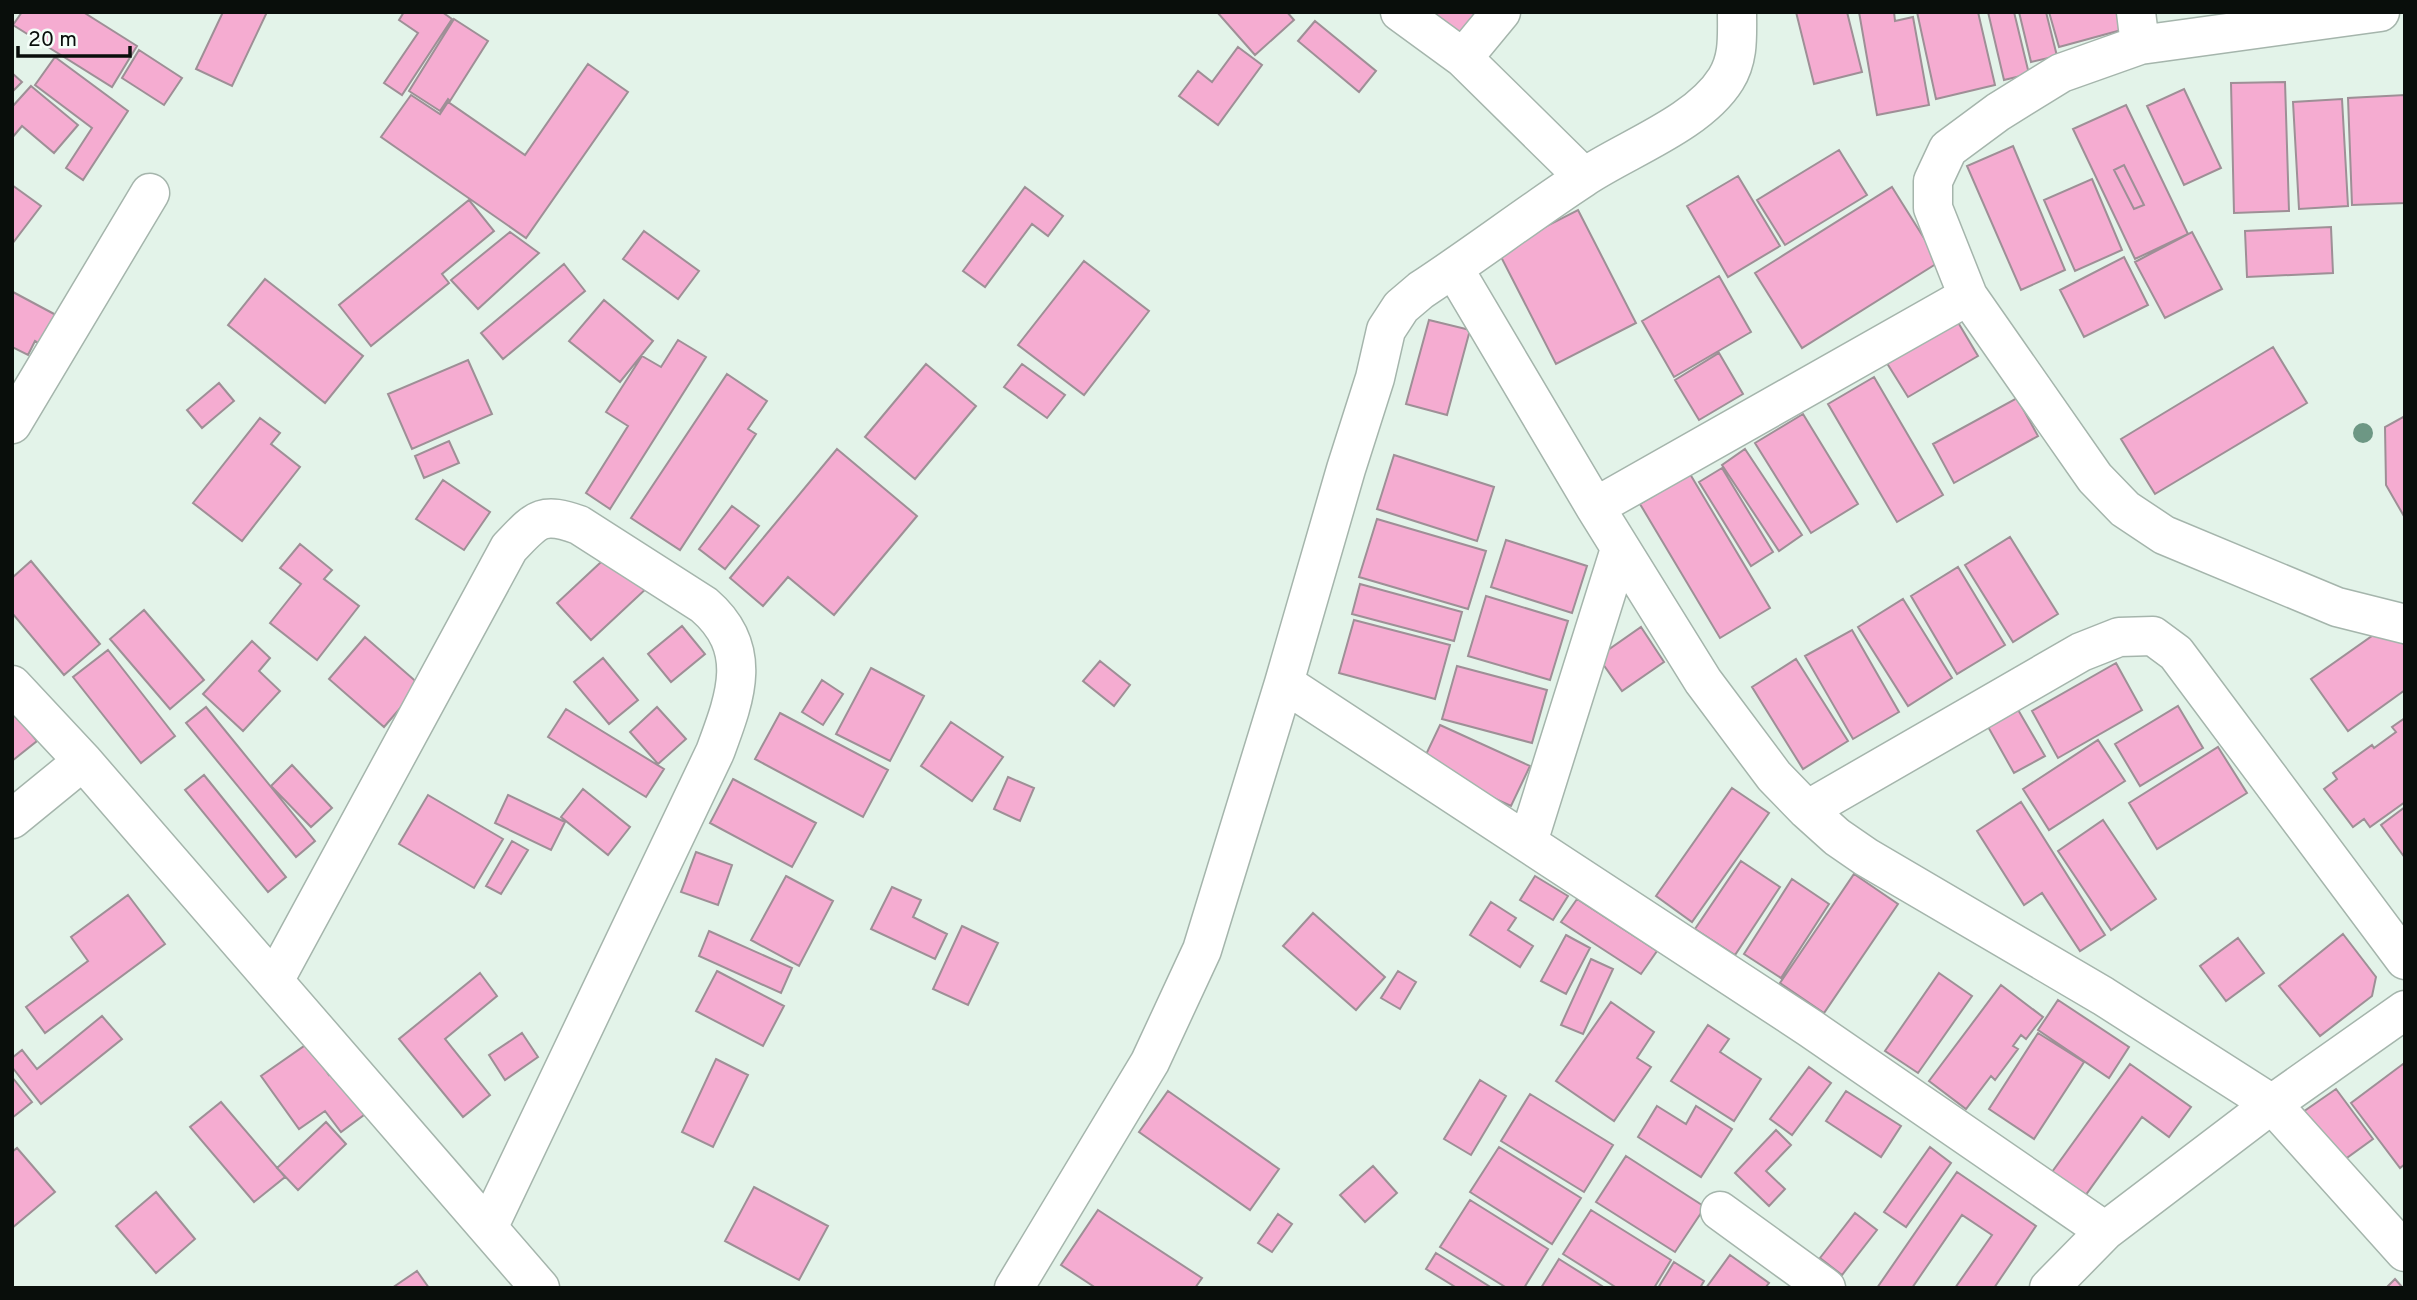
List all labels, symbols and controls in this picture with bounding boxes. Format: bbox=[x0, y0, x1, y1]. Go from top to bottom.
scale bar bbox=[18, 14, 130, 58]
text: 20 m bbox=[28, 27, 77, 54]

